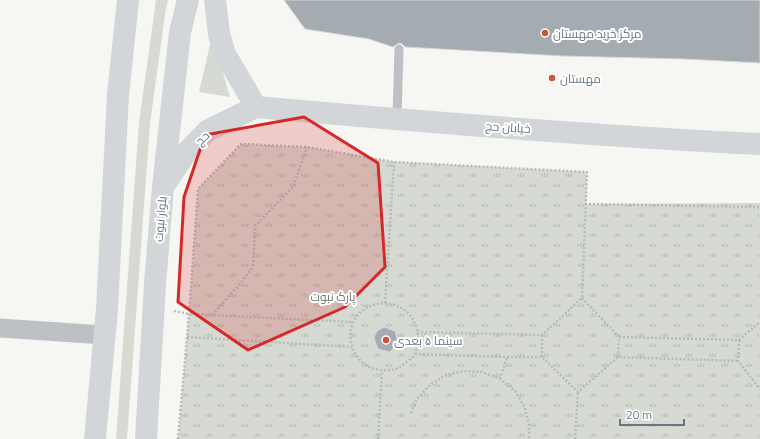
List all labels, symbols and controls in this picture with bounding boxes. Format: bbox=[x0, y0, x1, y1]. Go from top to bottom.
place label: مرکز خرید مهستان bbox=[553, 24, 642, 43]
marker: مرکز خرید مهستان bbox=[540, 28, 550, 38]
place label: مهستان bbox=[560, 69, 601, 88]
marker: مهستان bbox=[547, 73, 557, 83]
street label: خیابان حج bbox=[485, 116, 531, 138]
street label: حج bbox=[190, 126, 214, 150]
street label: بلوار نبوت bbox=[149, 195, 171, 243]
park label: پارک نبوت bbox=[310, 287, 356, 306]
place label: سینما ۵ بعدی bbox=[394, 331, 463, 350]
marker: سینما ۵ بعدی bbox=[381, 335, 391, 345]
scale bar bbox=[620, 401, 684, 427]
text: 20 m bbox=[626, 405, 652, 424]

